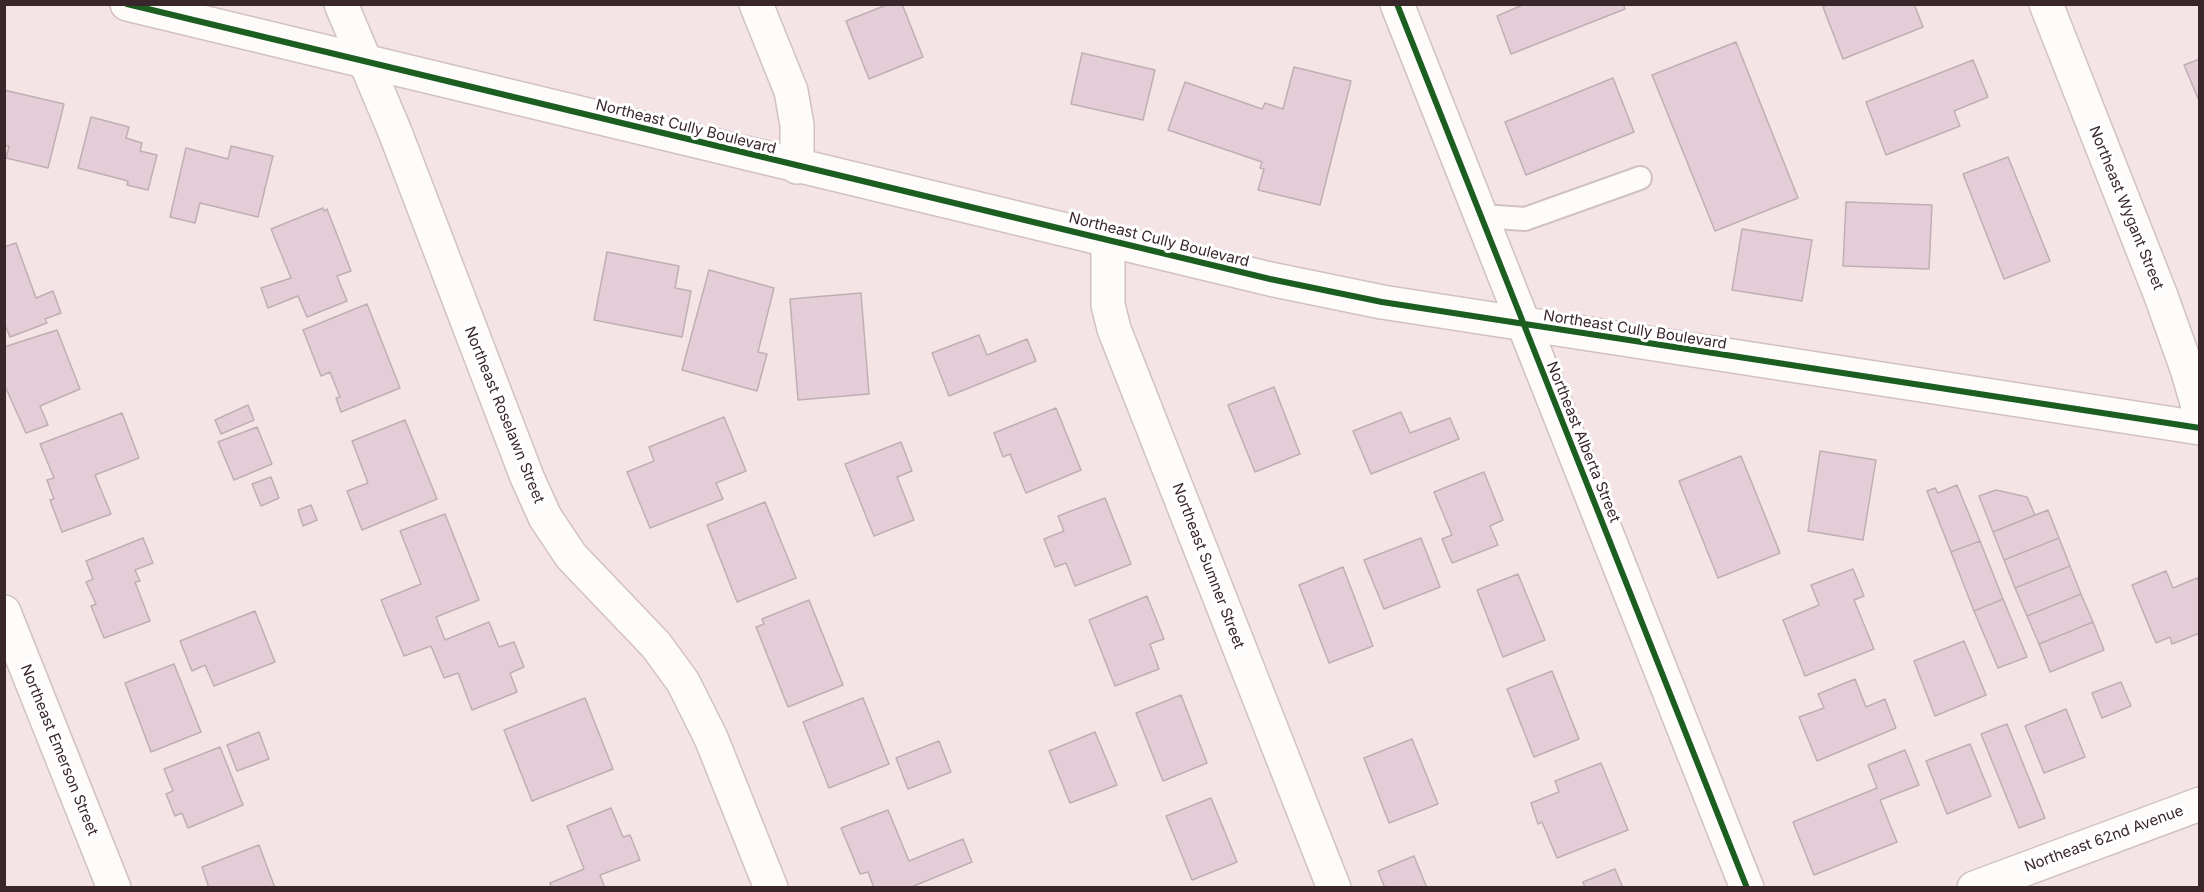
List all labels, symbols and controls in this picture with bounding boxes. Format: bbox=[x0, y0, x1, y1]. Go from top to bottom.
street label: Northeast Cully Boulevard bbox=[594, 96, 778, 158]
street label: Northeast Wygant Street bbox=[2085, 123, 2167, 293]
street label: Northeast Cully Boulevard bbox=[1067, 209, 1251, 271]
street label: Northeast Cully Boulevard bbox=[1542, 307, 1728, 353]
street label: Northeast Roselawn Street bbox=[460, 324, 548, 506]
street label: Northeast Alberta Street bbox=[1542, 359, 1624, 525]
street label: Northeast Sumner Street bbox=[1168, 481, 1248, 651]
street label: Northeast Emerson Street bbox=[16, 662, 102, 838]
street label: Northeast 62nd Avenue bbox=[2022, 802, 2186, 876]

